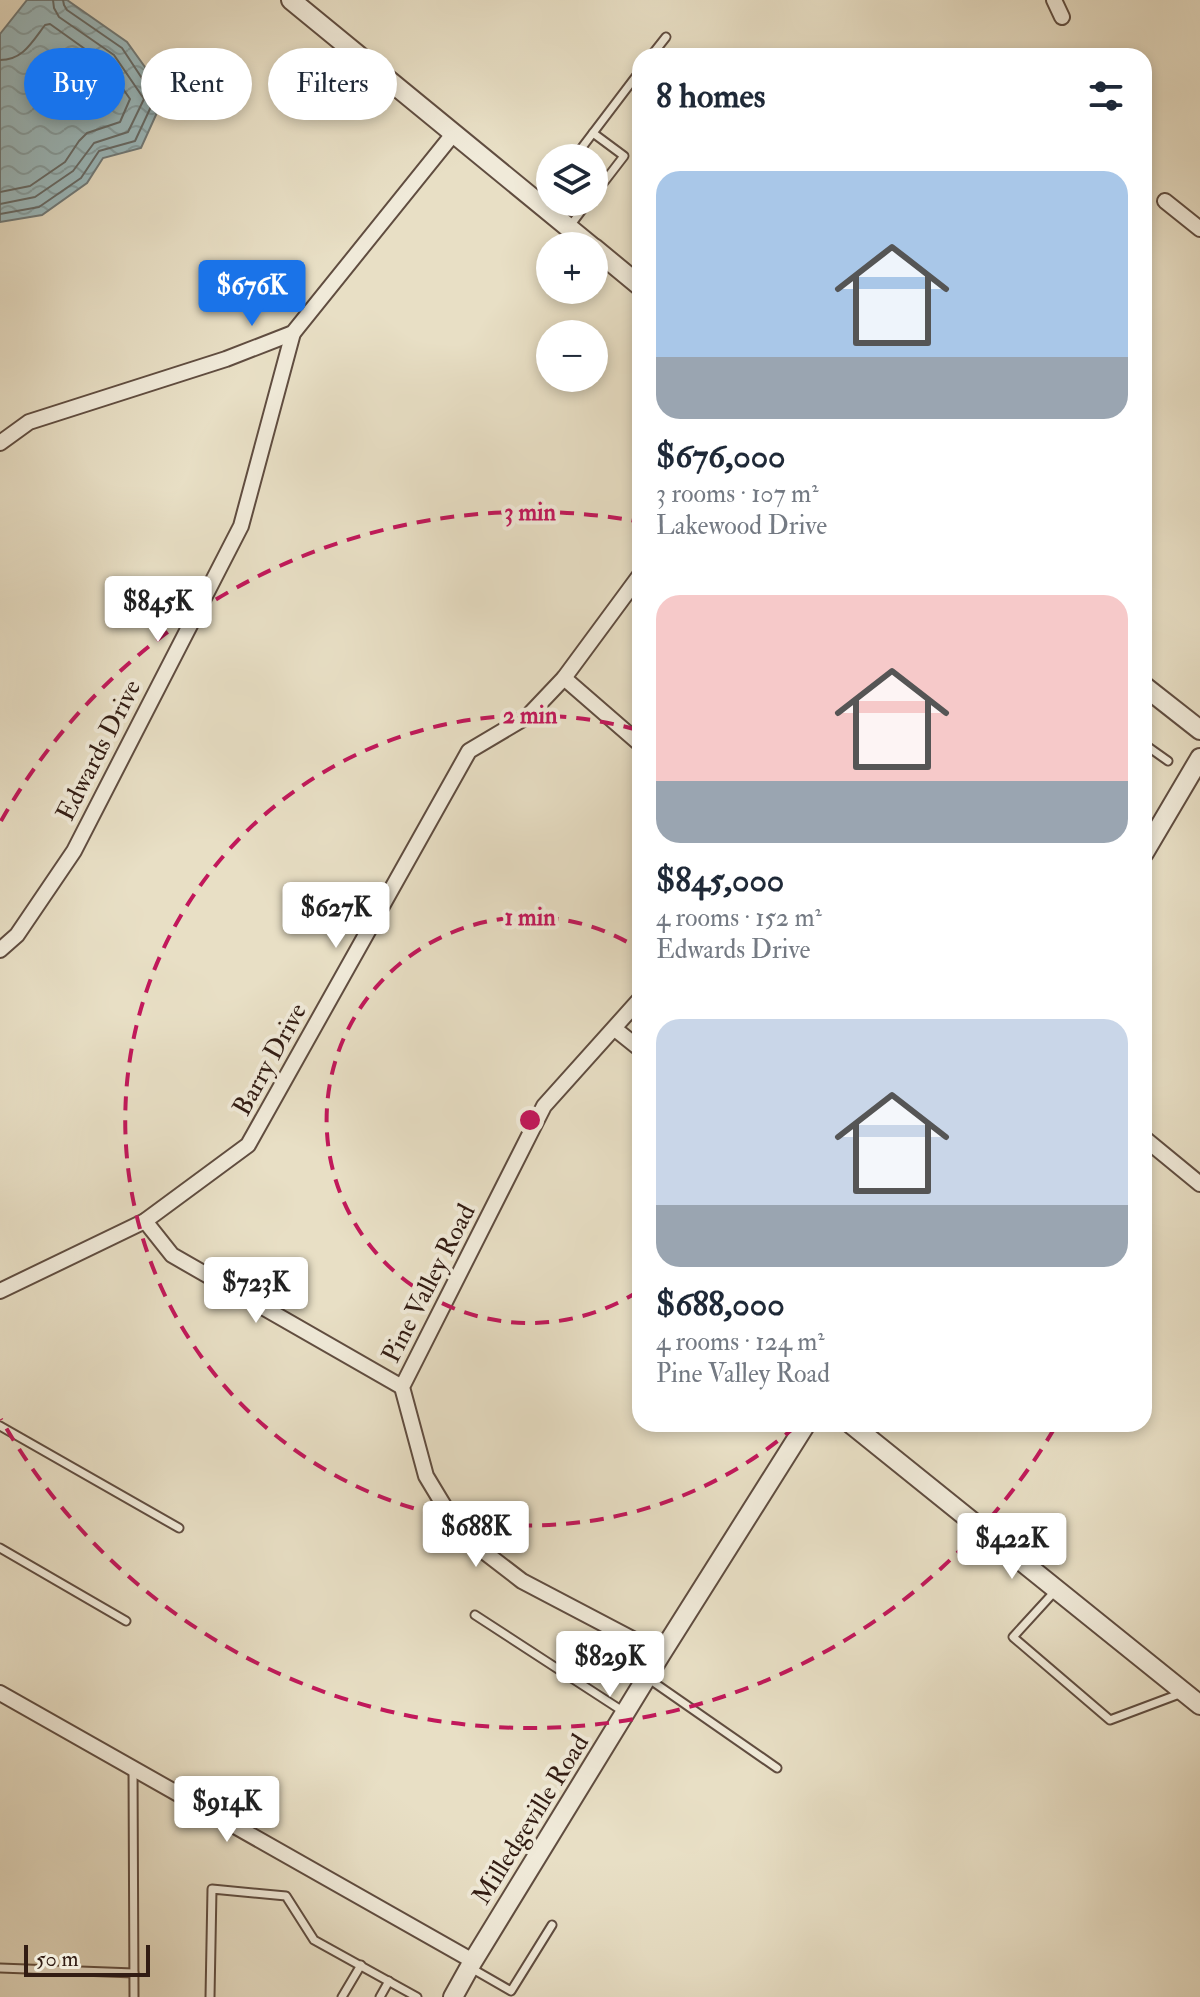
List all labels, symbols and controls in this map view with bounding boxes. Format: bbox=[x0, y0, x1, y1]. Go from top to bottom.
chip: Buy bbox=[24, 48, 125, 120]
chip: Rent bbox=[141, 48, 252, 120]
chip: Filters bbox=[268, 48, 397, 120]
icon: filters bbox=[1084, 74, 1128, 118]
text: 8 homes bbox=[656, 75, 765, 118]
map controls bbox=[536, 144, 608, 392]
button: layers bbox=[536, 144, 608, 216]
icon: home bbox=[820, 223, 964, 367]
button: + bbox=[536, 232, 608, 304]
pin: $676K bbox=[196, 260, 308, 328]
text: $676K bbox=[216, 270, 288, 302]
button: − bbox=[536, 320, 608, 392]
text: $676,000 bbox=[656, 435, 786, 478]
text: 3 rooms · 107 m² bbox=[656, 478, 819, 510]
text: 3 min bbox=[504, 497, 556, 528]
text: Lakewood Drive bbox=[656, 510, 827, 542]
pin: $845K bbox=[102, 576, 214, 644]
text: $845K bbox=[123, 586, 193, 618]
icon: home bbox=[820, 647, 964, 791]
street label: Edwards Drive bbox=[50, 674, 148, 826]
text: 2 min bbox=[503, 700, 558, 731]
text: $845,000 bbox=[656, 859, 784, 902]
pin: $627K bbox=[280, 882, 392, 950]
text: $627K bbox=[300, 892, 372, 924]
text: 1 min bbox=[505, 902, 556, 933]
text: 4 rooms · 152 m² bbox=[656, 902, 822, 934]
text: Edwards Drive bbox=[656, 934, 810, 966]
street label: Barry Drive bbox=[226, 998, 314, 1121]
icon: home bbox=[820, 1071, 964, 1215]
centre of rings bbox=[516, 1106, 544, 1134]
street label: Pine Valley Road bbox=[375, 1198, 483, 1368]
pin: $723K bbox=[200, 1257, 312, 1325]
text: $723K bbox=[222, 1267, 290, 1299]
text: $688,000 bbox=[656, 1283, 785, 1326]
text: 4 rooms · 124 m² bbox=[656, 1326, 825, 1358]
text: Pine Valley Road bbox=[656, 1358, 830, 1390]
pin: $688K bbox=[420, 1501, 532, 1569]
text: $688K bbox=[441, 1511, 511, 1543]
pin: $422K bbox=[956, 1513, 1068, 1581]
text: $422K bbox=[975, 1523, 1049, 1555]
pin: $829K bbox=[554, 1631, 666, 1699]
text: $829K bbox=[574, 1641, 646, 1673]
street label: Milledgeville Road bbox=[466, 1728, 596, 1911]
pin: $914K bbox=[171, 1776, 283, 1844]
text: $914K bbox=[192, 1786, 262, 1818]
scale bar bbox=[24, 1941, 150, 1977]
text: 50 m bbox=[36, 1945, 78, 1973]

